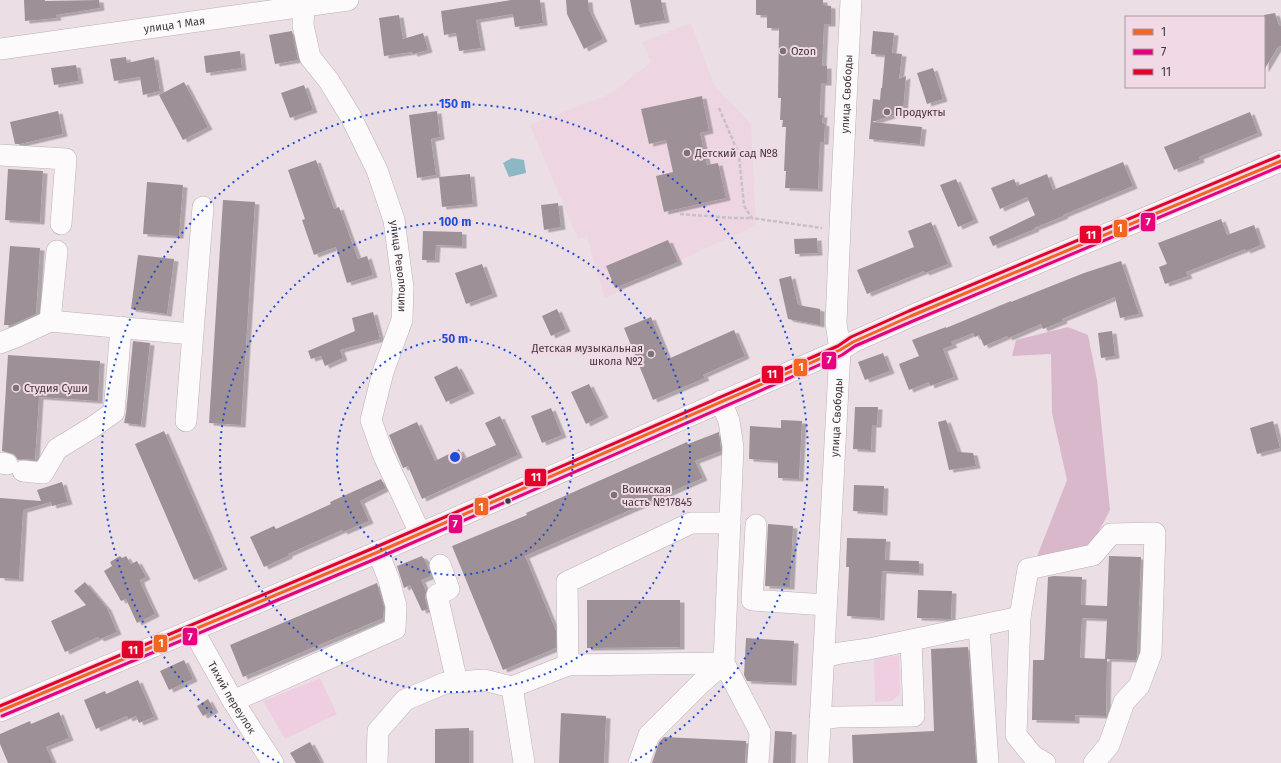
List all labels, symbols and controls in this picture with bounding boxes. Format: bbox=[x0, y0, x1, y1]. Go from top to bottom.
street label: улица 1 Мая bbox=[143, 14, 206, 35]
legend bbox=[1125, 16, 1265, 88]
text: 1 bbox=[1161, 25, 1166, 39]
place label: Ozon bbox=[791, 45, 816, 58]
text: 7 bbox=[1161, 45, 1166, 59]
marker: Ozon bbox=[778, 46, 788, 56]
street label: улица Свободы bbox=[838, 54, 855, 134]
text: 11 bbox=[1161, 65, 1171, 79]
text: 150 m bbox=[439, 97, 471, 111]
place label: Продукты bbox=[895, 106, 946, 119]
marker: Продукты bbox=[882, 107, 892, 117]
place label: Детский сад №8 bbox=[694, 147, 778, 160]
marker: Детский сад №8 bbox=[682, 148, 692, 158]
line badge: 7 bbox=[1140, 212, 1156, 232]
text: 100 m bbox=[439, 215, 471, 229]
text: 7 bbox=[1145, 216, 1151, 229]
street label: улица Революции bbox=[388, 219, 410, 313]
line badge: 1 bbox=[1113, 219, 1128, 238]
text: 1 bbox=[1117, 222, 1123, 235]
line badge: 11 bbox=[1079, 225, 1102, 244]
text: 11 bbox=[1086, 229, 1096, 242]
text: 50 m bbox=[442, 332, 468, 346]
place label: Детская музыкальная школа №2 bbox=[531, 342, 643, 368]
marker: Детская музыкальная школа №2 bbox=[646, 349, 656, 359]
line badge: 7 bbox=[821, 351, 837, 370]
text: 7 bbox=[826, 354, 832, 367]
line badge: 1 bbox=[793, 358, 808, 377]
text: 1 bbox=[798, 361, 804, 374]
line badge: 11 bbox=[761, 365, 784, 384]
text: 11 bbox=[767, 368, 777, 381]
street label: улица Свободы bbox=[828, 378, 845, 457]
place label: Студия Суши bbox=[24, 382, 88, 395]
marker: Студия Суши bbox=[11, 383, 21, 393]
centre of rings bbox=[448, 450, 462, 464]
line badge: 11 bbox=[524, 468, 547, 487]
text: 11 bbox=[531, 471, 541, 484]
place label: Воинская часть №17845 bbox=[622, 483, 692, 509]
marker: Воинская часть №17845 bbox=[609, 490, 619, 500]
unlabelled marker bbox=[503, 496, 513, 506]
line badge: 1 bbox=[474, 497, 489, 516]
text: 1 bbox=[478, 501, 484, 514]
line badge: 7 bbox=[448, 514, 463, 534]
text: 7 bbox=[452, 518, 458, 531]
line badge: 7 bbox=[182, 627, 198, 646]
text: 7 bbox=[187, 631, 193, 644]
line badge: 1 bbox=[153, 634, 168, 653]
text: 1 bbox=[158, 637, 164, 650]
line badge: 11 bbox=[121, 640, 144, 659]
text: 11 bbox=[128, 644, 138, 657]
street label: Тихий переулок bbox=[205, 659, 259, 736]

